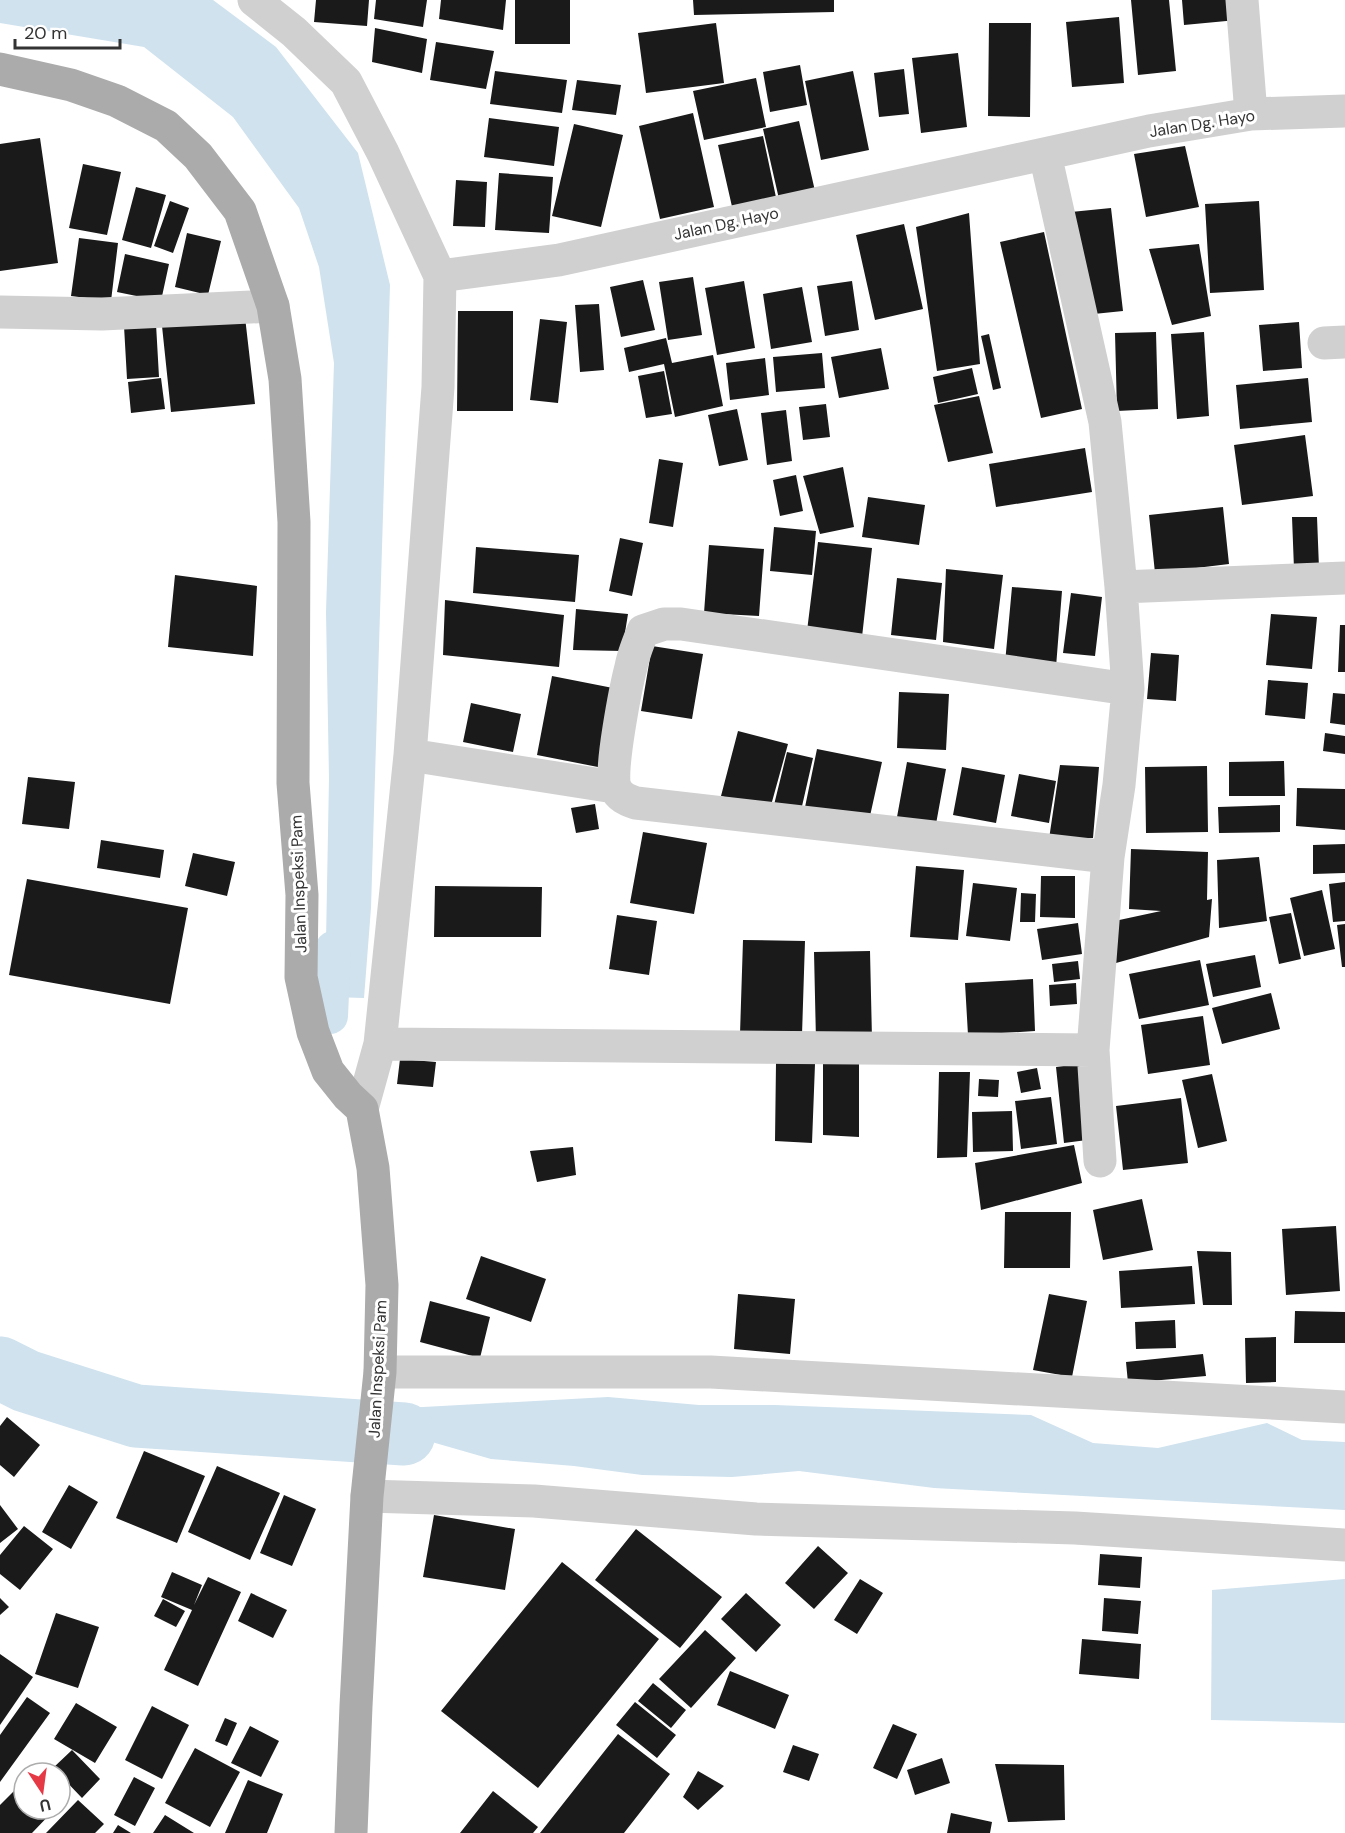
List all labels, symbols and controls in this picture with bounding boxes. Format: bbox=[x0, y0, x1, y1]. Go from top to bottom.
scale bar bbox=[15, 12, 120, 50]
text: 20 m bbox=[24, 21, 67, 45]
street label: Jalan Dg. Hayo bbox=[1148, 105, 1256, 142]
street label: Jalan Dg. Hayo bbox=[672, 202, 781, 245]
street label: Jalan Inspeksi Pam bbox=[286, 815, 311, 953]
street label: Jalan Inspeksi Pam bbox=[363, 1300, 392, 1439]
north arrow bbox=[12, 1761, 72, 1821]
text: U bbox=[38, 1794, 53, 1817]

